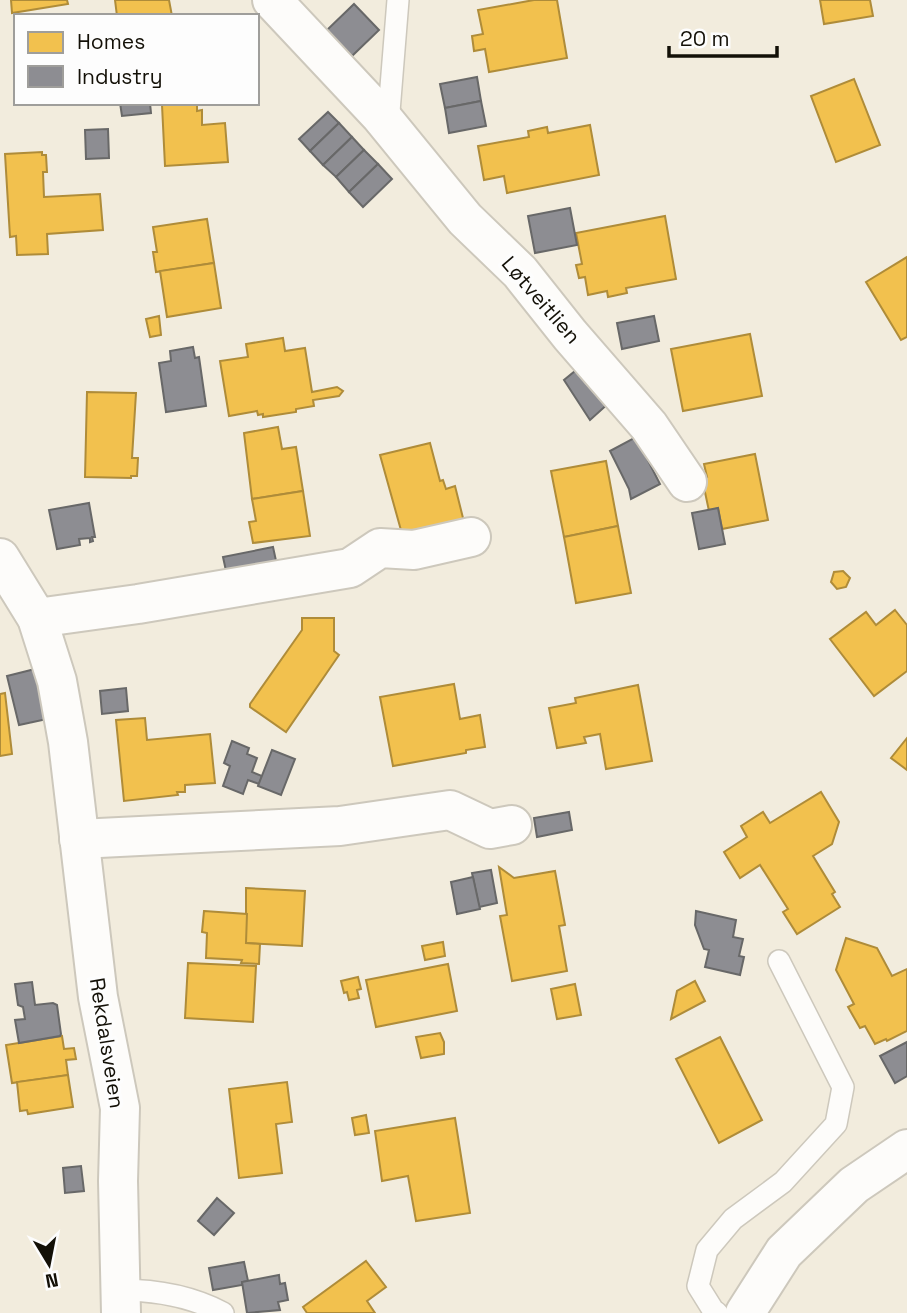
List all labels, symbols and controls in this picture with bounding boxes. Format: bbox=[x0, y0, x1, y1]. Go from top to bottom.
legend bbox=[14, 14, 259, 105]
scale bar bbox=[669, 14, 778, 58]
text: 20 m bbox=[680, 25, 730, 52]
text: Homes bbox=[77, 28, 145, 55]
text: Industry bbox=[77, 63, 163, 90]
street label: Løtveitlien bbox=[496, 250, 587, 349]
street label: Rekdalsveien bbox=[84, 976, 131, 1110]
north arrow bbox=[14, 1229, 84, 1299]
text: N bbox=[43, 1267, 60, 1294]

